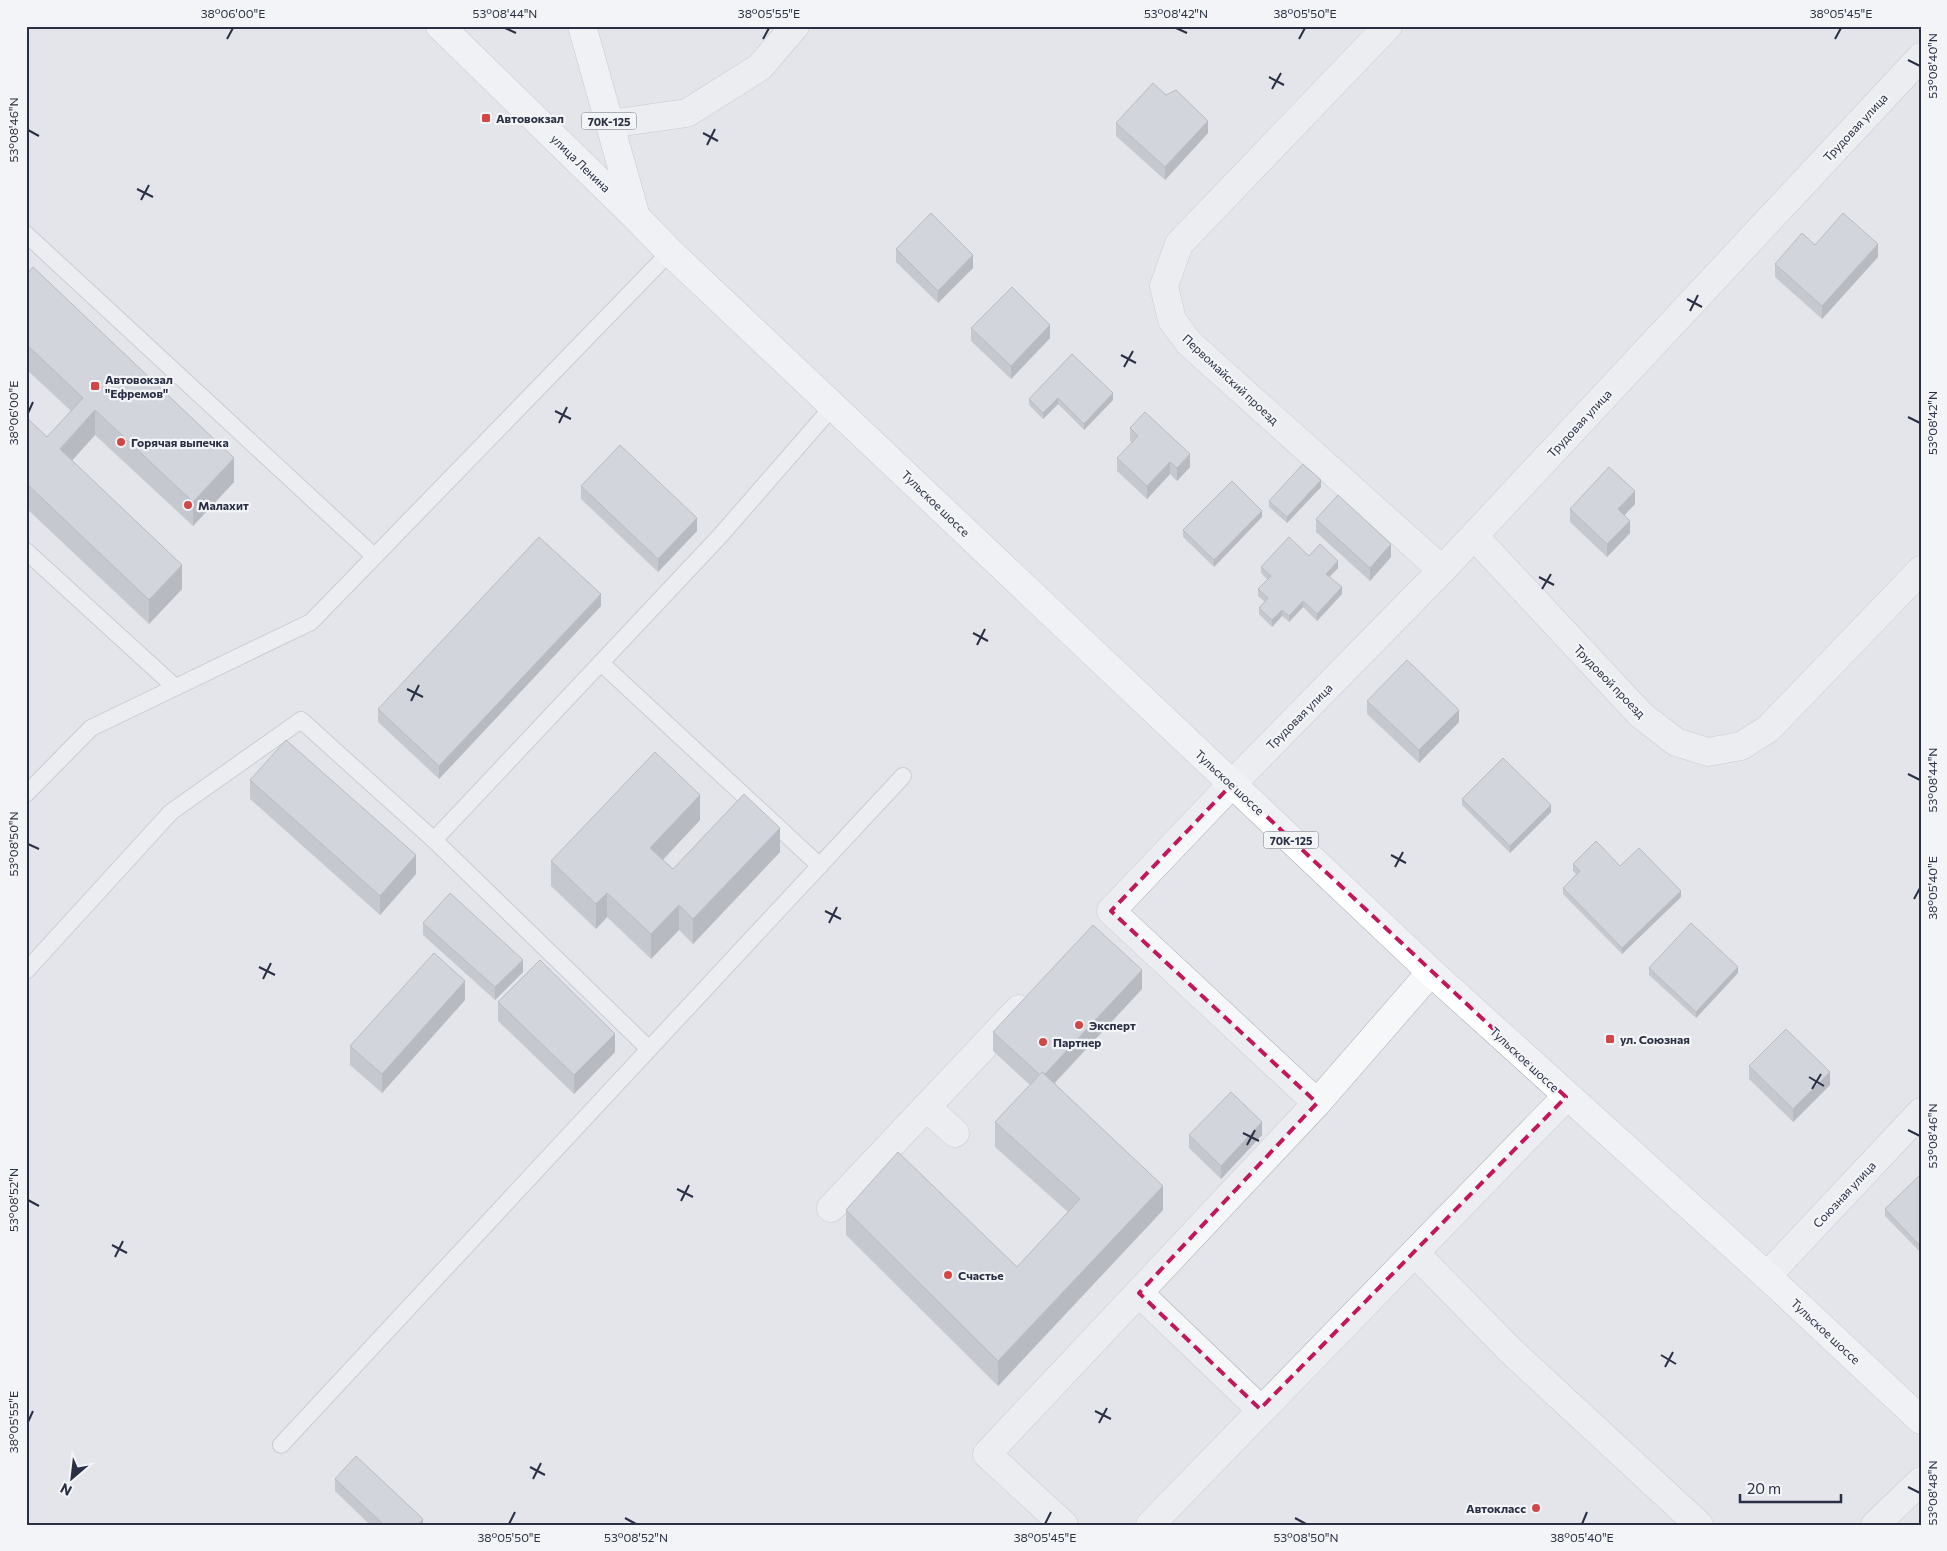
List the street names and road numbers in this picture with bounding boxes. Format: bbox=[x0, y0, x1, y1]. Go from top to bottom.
street label: Трудовая улица bbox=[1820, 90, 1890, 164]
road number: 70К-125 bbox=[582, 112, 636, 130]
street label: улица Ленина bbox=[548, 131, 614, 195]
street label: Первомайский проезд bbox=[1180, 331, 1282, 427]
street label: Трудовая улица bbox=[1544, 386, 1614, 460]
street label: Тульское шоссе bbox=[899, 467, 973, 539]
street label: Трудовой проезд bbox=[1571, 641, 1649, 721]
street label: Трудовая улица bbox=[1263, 680, 1335, 752]
street label: Тульское шоссе bbox=[1193, 747, 1267, 817]
road number: 70К-125 bbox=[1264, 832, 1318, 848]
street label: Тульское шоссе bbox=[1488, 1024, 1562, 1094]
street label: Союзная улица bbox=[1810, 1158, 1878, 1230]
street label: Тульское шоссе bbox=[1789, 1296, 1863, 1366]

